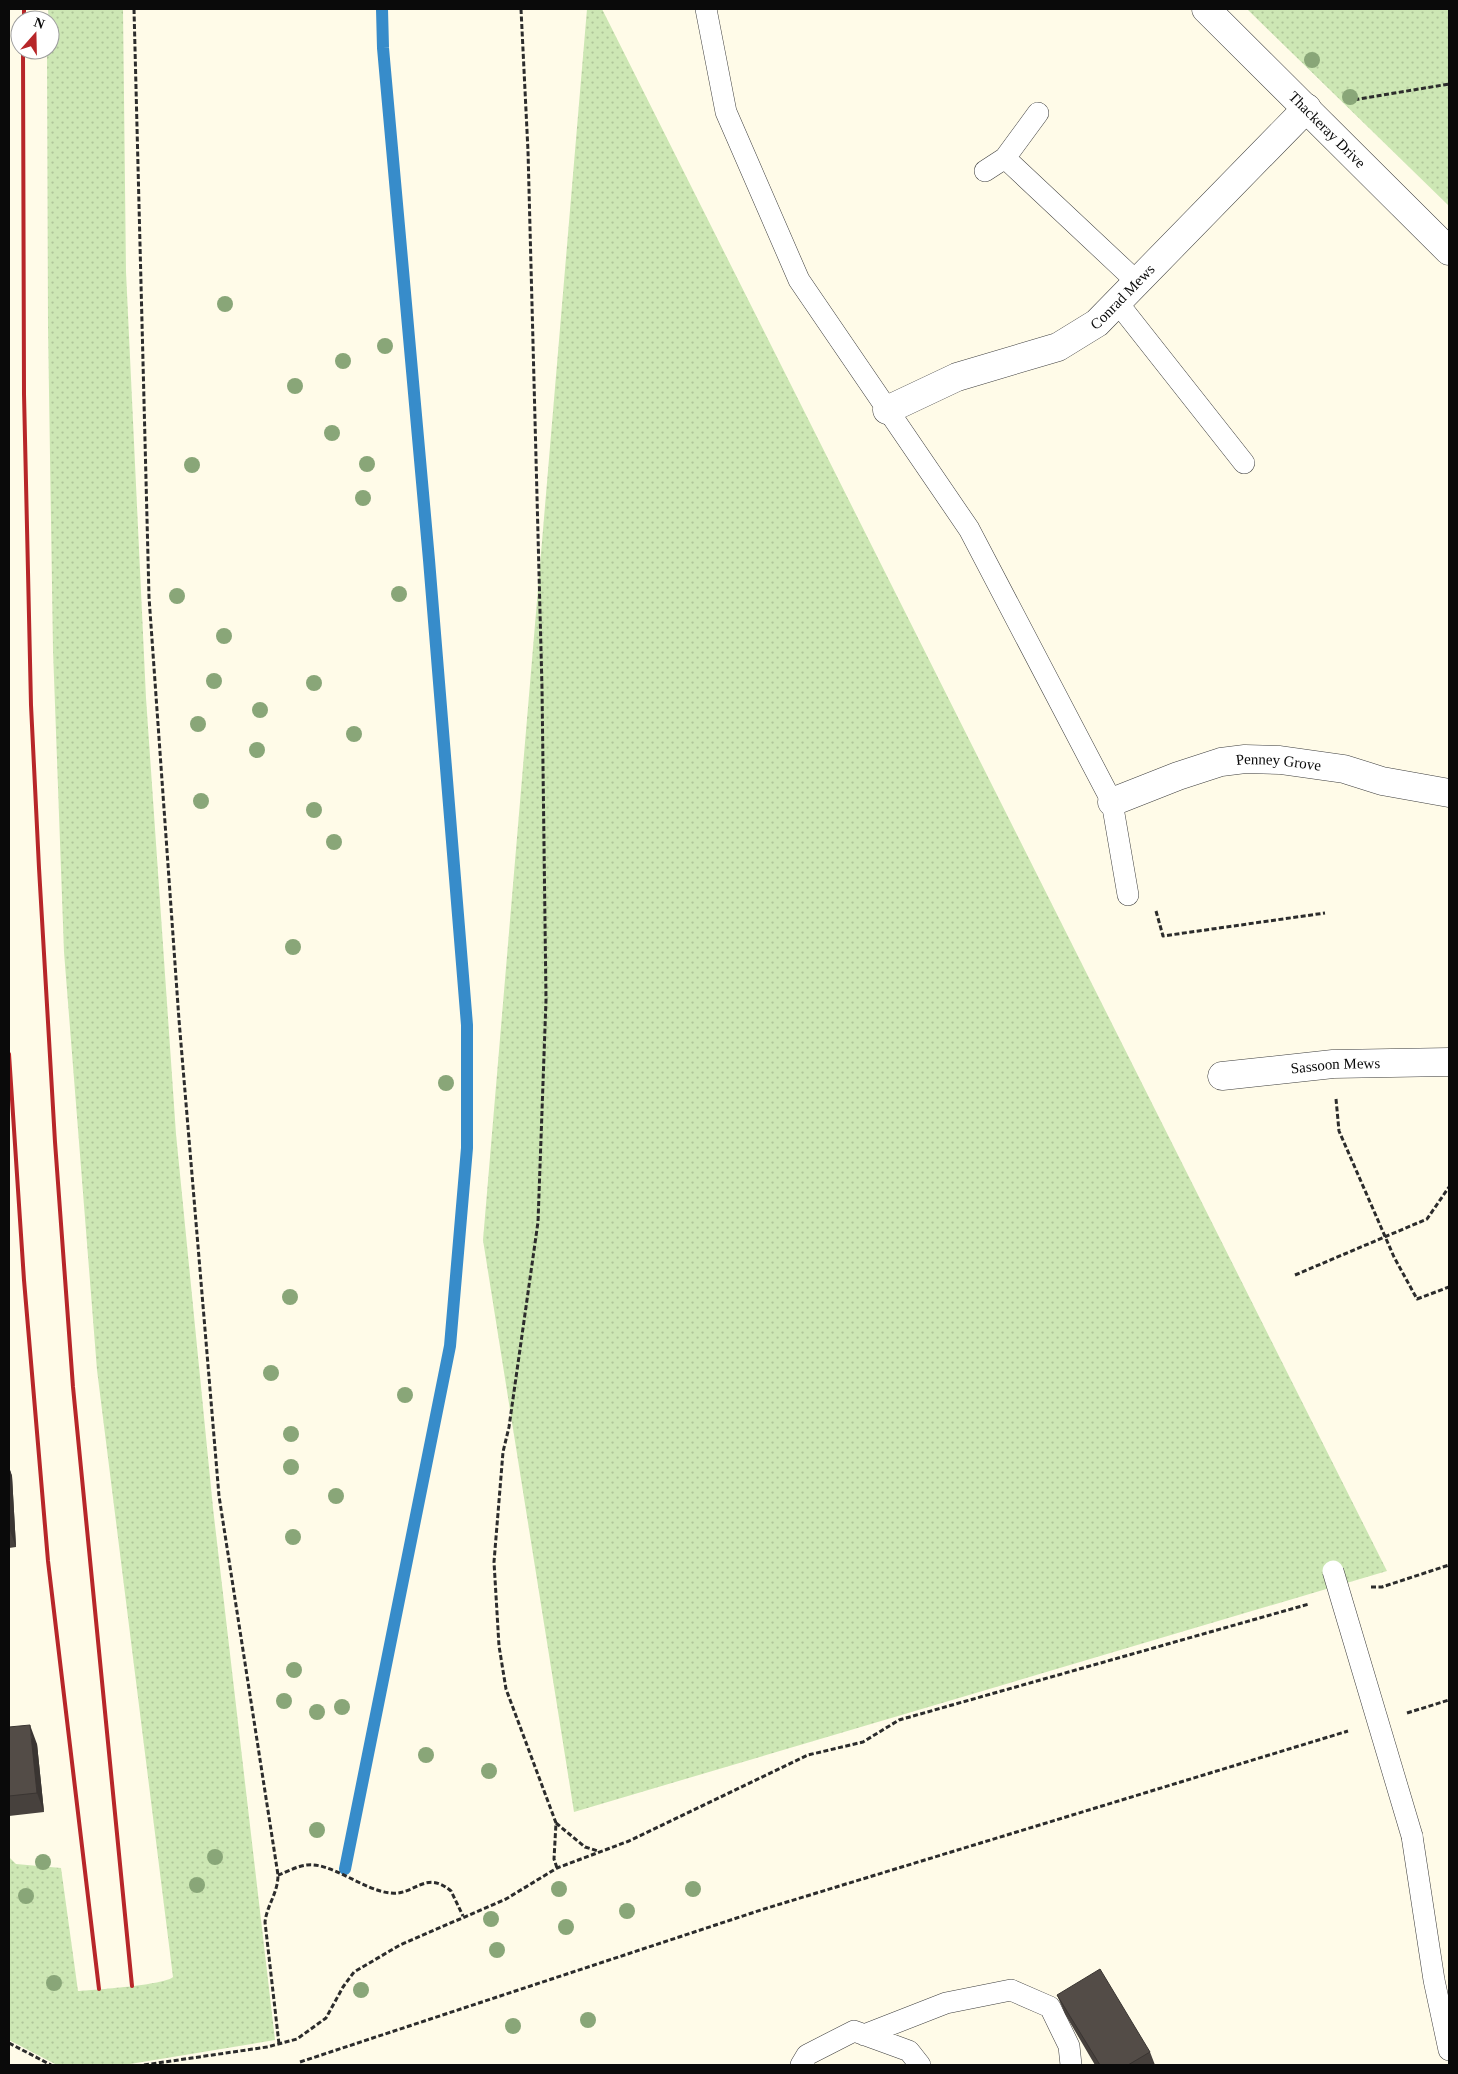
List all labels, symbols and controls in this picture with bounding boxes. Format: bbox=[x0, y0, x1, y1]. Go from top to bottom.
north arrow bbox=[10, 10, 60, 60]
text: N bbox=[32, 14, 47, 32]
street label: Thackeray Drive bbox=[1286, 88, 1369, 171]
street label: Conrad Mews bbox=[1088, 261, 1158, 333]
street label: Penney Grove bbox=[1235, 751, 1322, 774]
street label: Sassoon Mews bbox=[1290, 1055, 1380, 1077]

